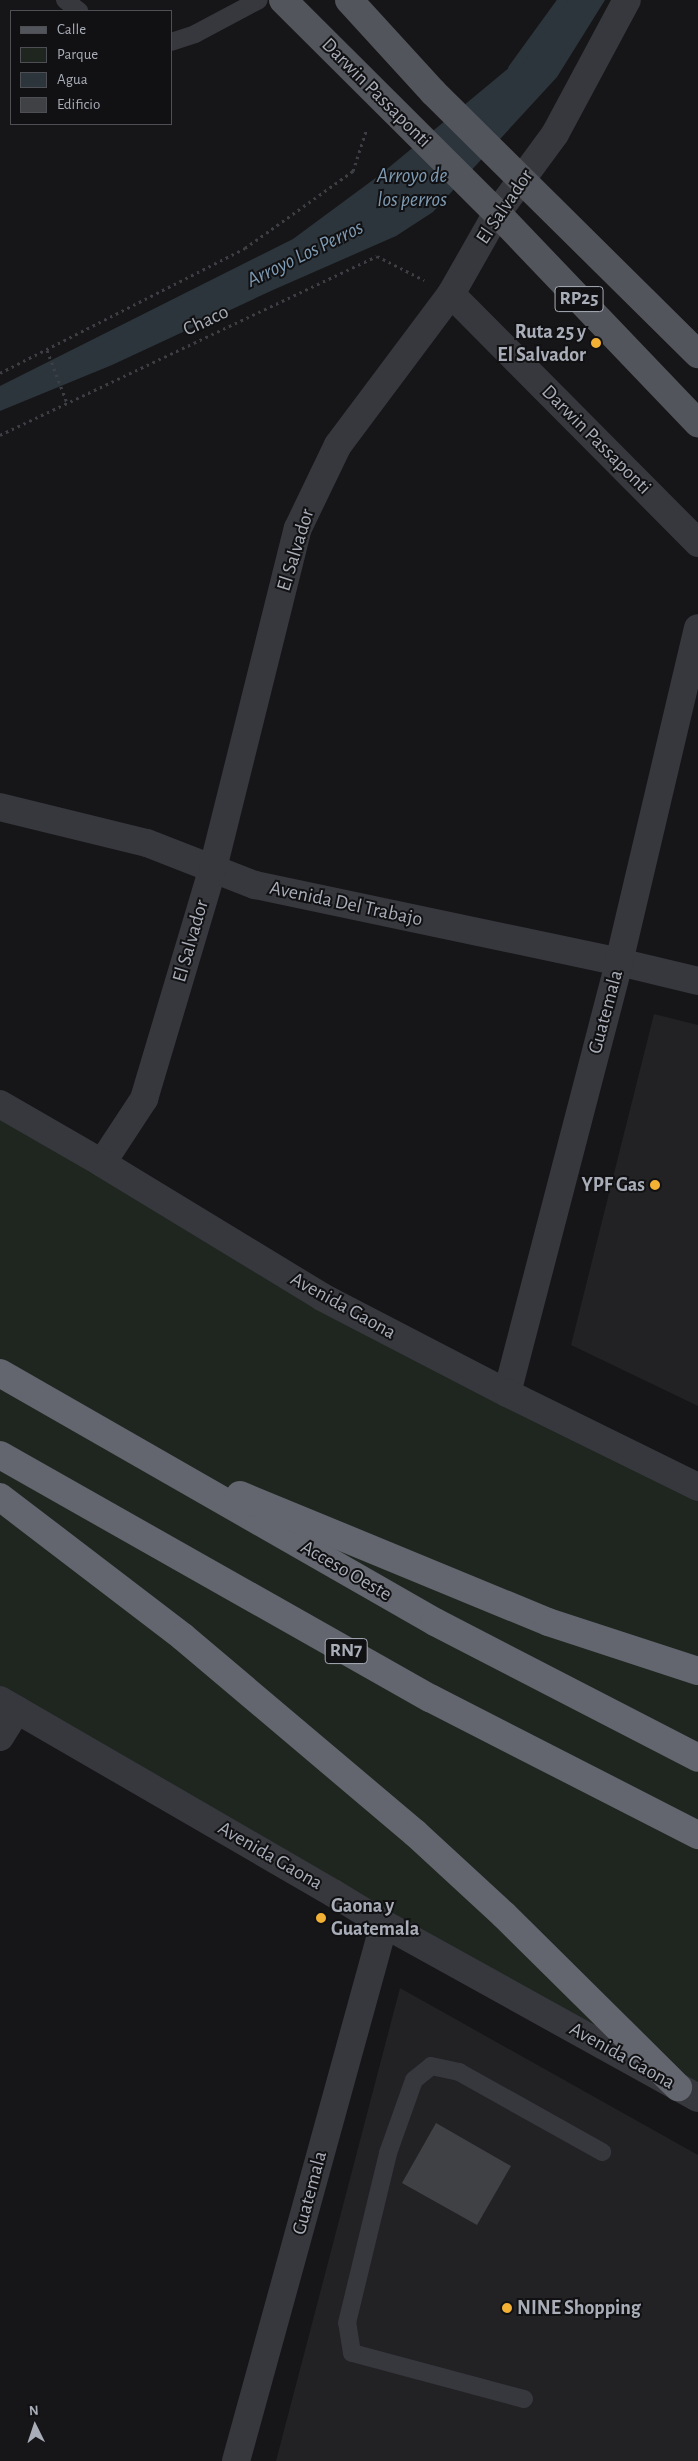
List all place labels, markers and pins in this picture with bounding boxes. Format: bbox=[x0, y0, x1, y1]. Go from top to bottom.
place label: Ruta 25 y El Salvador bbox=[497, 320, 586, 367]
marker: Ruta 25 y El Salvador bbox=[590, 337, 602, 349]
place label: YPF Gas bbox=[582, 1173, 645, 1197]
marker: YPF Gas bbox=[649, 1179, 661, 1191]
place label: Gaona y Guatemala bbox=[331, 1894, 419, 1941]
marker: Gaona y Guatemala bbox=[315, 1912, 327, 1924]
place label: NINE Shopping bbox=[517, 2296, 641, 2320]
marker: NINE Shopping bbox=[501, 2302, 513, 2314]

